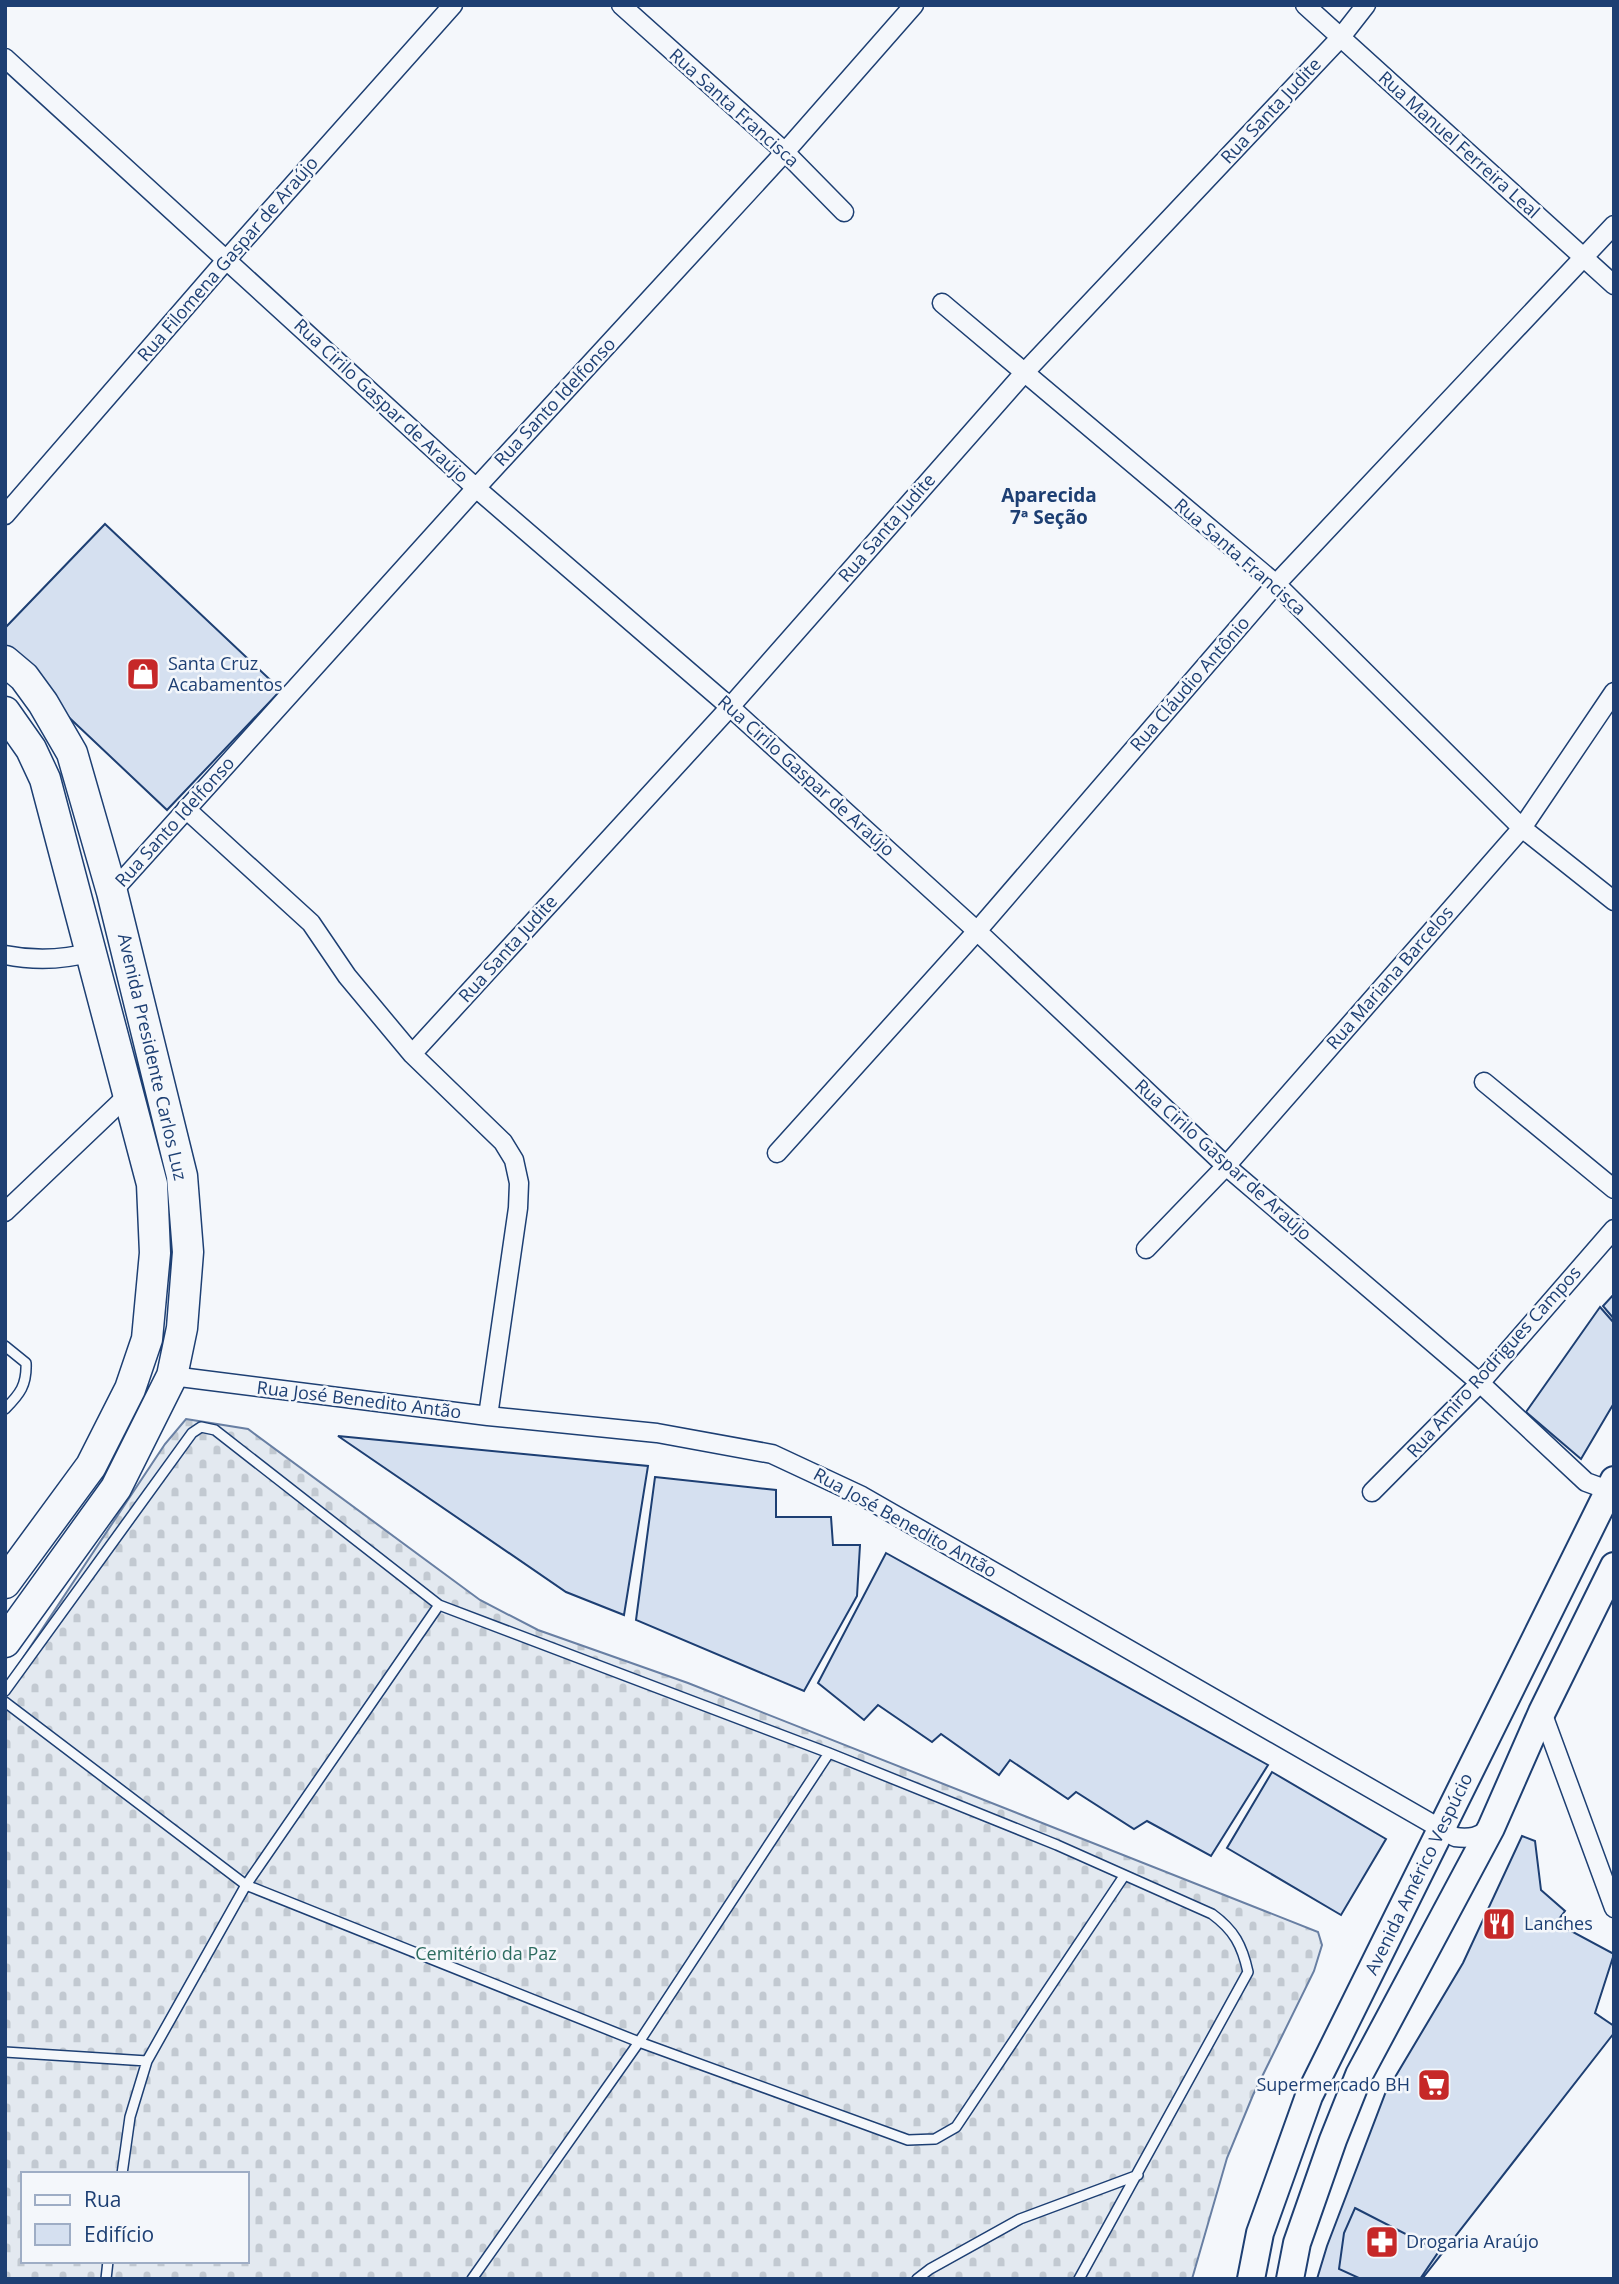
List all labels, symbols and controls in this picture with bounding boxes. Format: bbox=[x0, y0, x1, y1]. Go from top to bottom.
street label: Rua Santa Francisca bbox=[665, 43, 805, 172]
street label: Rua Santa Judite bbox=[1215, 52, 1326, 169]
street label: Rua Manuel Ferreira Leal bbox=[1374, 65, 1545, 223]
street label: Rua Filomena Gaspar de Araújo bbox=[132, 151, 323, 366]
street label: Rua Cirilo Gaspar de Araújo bbox=[289, 313, 474, 488]
street label: Rua Santo Idelfonso bbox=[488, 332, 620, 471]
street label: Rua Santa Judite bbox=[832, 468, 940, 587]
district label: Aparecida 7ª Seção bbox=[1001, 482, 1097, 530]
street label: Rua Santa Francisca bbox=[1170, 492, 1312, 620]
street label: Rua Cláudio Antônio bbox=[1124, 611, 1254, 756]
place label: Santa Cruz Acabamentos bbox=[168, 651, 283, 696]
shop icon: Santa Cruz Acabamentos bbox=[124, 655, 162, 693]
street label: Rua Cirilo Gaspar de Araújo bbox=[713, 689, 900, 861]
street label: Rua Santo Idelfonso bbox=[109, 751, 239, 892]
street label: Rua Santa Judite bbox=[453, 889, 562, 1007]
street label: Rua Mariana Barcelos bbox=[1320, 901, 1458, 1054]
street label: Avenida Presidente Carlos Luz bbox=[113, 931, 193, 1183]
street label: Rua Cirilo Gaspar de Araújo bbox=[1130, 1073, 1317, 1245]
street label: Rua Amiro Rodrigues Campos bbox=[1401, 1261, 1586, 1462]
street label: Rua José Benedito Antão bbox=[255, 1375, 463, 1423]
street label: Rua José Benedito Antão bbox=[810, 1462, 1001, 1583]
street label: Avenida Américo Vespúcio bbox=[1359, 1769, 1477, 1978]
restaurant icon: Lanches bbox=[1480, 1905, 1518, 1943]
place label: Lanches bbox=[1524, 1911, 1593, 1935]
park label: Cemitério da Paz bbox=[415, 1941, 557, 1965]
supermarket icon: Supermercado BH bbox=[1415, 2066, 1453, 2104]
place label: Supermercado BH bbox=[1256, 2072, 1410, 2096]
legend bbox=[21, 2172, 248, 2263]
text: Rua bbox=[84, 2185, 122, 2213]
text: Edifício bbox=[84, 2220, 154, 2248]
pharmacy icon: Drogaria Araújo bbox=[1363, 2223, 1401, 2261]
place label: Drogaria Araújo bbox=[1406, 2229, 1539, 2253]

